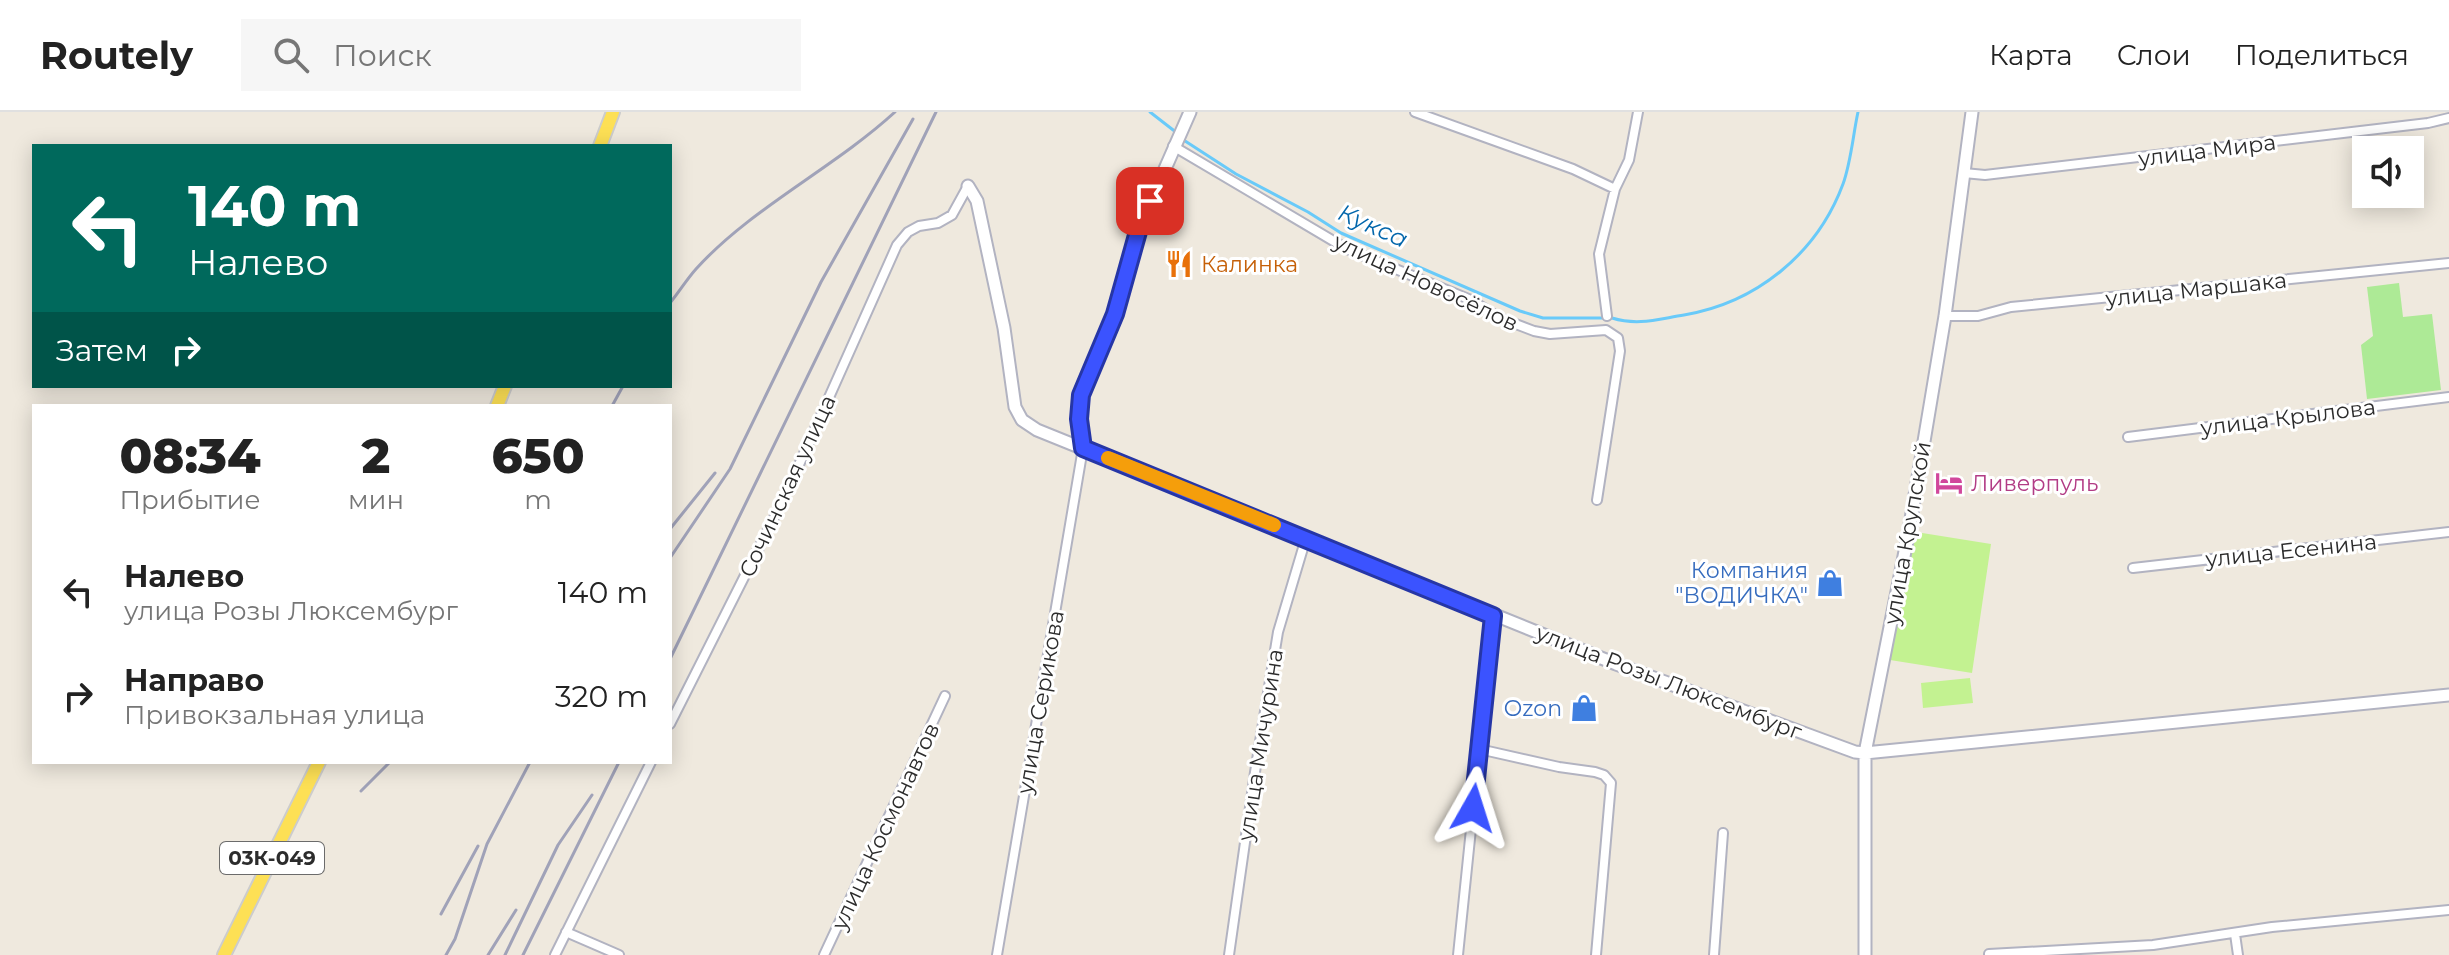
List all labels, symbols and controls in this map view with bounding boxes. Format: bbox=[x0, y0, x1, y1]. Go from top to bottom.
search box bbox=[241, 19, 801, 91]
text: Routely bbox=[40, 32, 193, 79]
icon: search bbox=[269, 33, 313, 77]
text: Поиск bbox=[333, 37, 432, 74]
text: Карта bbox=[1989, 38, 2073, 72]
text: Слои bbox=[2117, 38, 2191, 72]
text: Поделиться bbox=[2235, 38, 2409, 72]
street label: улица Мира bbox=[2136, 129, 2278, 172]
map controls bbox=[2352, 136, 2424, 208]
button: sound bbox=[2352, 136, 2424, 208]
pin bbox=[1116, 167, 1184, 235]
text: 140 m bbox=[188, 172, 361, 240]
icon: left bbox=[56, 176, 160, 280]
icon: arrive bbox=[1128, 179, 1172, 223]
water label: Кукса bbox=[1334, 197, 1413, 254]
street label: улица Новосёлов bbox=[1328, 227, 1522, 337]
text: Налево bbox=[188, 240, 328, 284]
restaurant icon: Калинка bbox=[1164, 249, 1194, 279]
place label: Калинка bbox=[1201, 251, 1298, 278]
street label: улица Маршака bbox=[2103, 267, 2288, 313]
icon: right bbox=[164, 328, 208, 372]
text: Затем bbox=[56, 332, 148, 369]
street label: Сочинская улица bbox=[733, 391, 842, 582]
street label: улица Крылова bbox=[2198, 393, 2377, 442]
text: 08:34 bbox=[119, 427, 261, 485]
text: 2 bbox=[362, 427, 390, 485]
text: 650 bbox=[491, 427, 585, 485]
street label: улица Крупской bbox=[1878, 439, 1937, 628]
hotel icon: Ливерпуль bbox=[1934, 468, 1964, 498]
place label: Ливерпуль bbox=[1971, 470, 2098, 497]
text: Прибытие bbox=[119, 484, 260, 516]
text: мин bbox=[348, 484, 404, 516]
text: m bbox=[524, 484, 552, 516]
street label: улица Есенина bbox=[2203, 528, 2378, 573]
place label: Компания "ВОДИЧКА" bbox=[1675, 557, 1808, 609]
text: Налево bbox=[124, 558, 244, 595]
shop icon: Компания "ВОДИЧКА" bbox=[1815, 568, 1845, 598]
icon: left bbox=[56, 570, 100, 614]
text: 140 m bbox=[558, 574, 648, 611]
text: улица Розы Люксембург bbox=[124, 595, 458, 627]
street label: улица Серикова bbox=[1011, 608, 1070, 797]
street label: улица Розы Люксембург bbox=[1531, 619, 1806, 746]
street label: улица Мичурина bbox=[1232, 647, 1289, 844]
text: Направо bbox=[124, 662, 264, 699]
icon: right bbox=[56, 674, 100, 718]
text: 320 m bbox=[555, 678, 648, 715]
shop icon: Ozon bbox=[1569, 693, 1599, 723]
place label: Ozon bbox=[1504, 695, 1562, 722]
text: Привокзальная улица bbox=[124, 699, 425, 731]
street label: улица Космонавтов bbox=[825, 718, 945, 935]
position arrow bbox=[1431, 766, 1515, 850]
road number: 03К-049 bbox=[220, 842, 324, 874]

